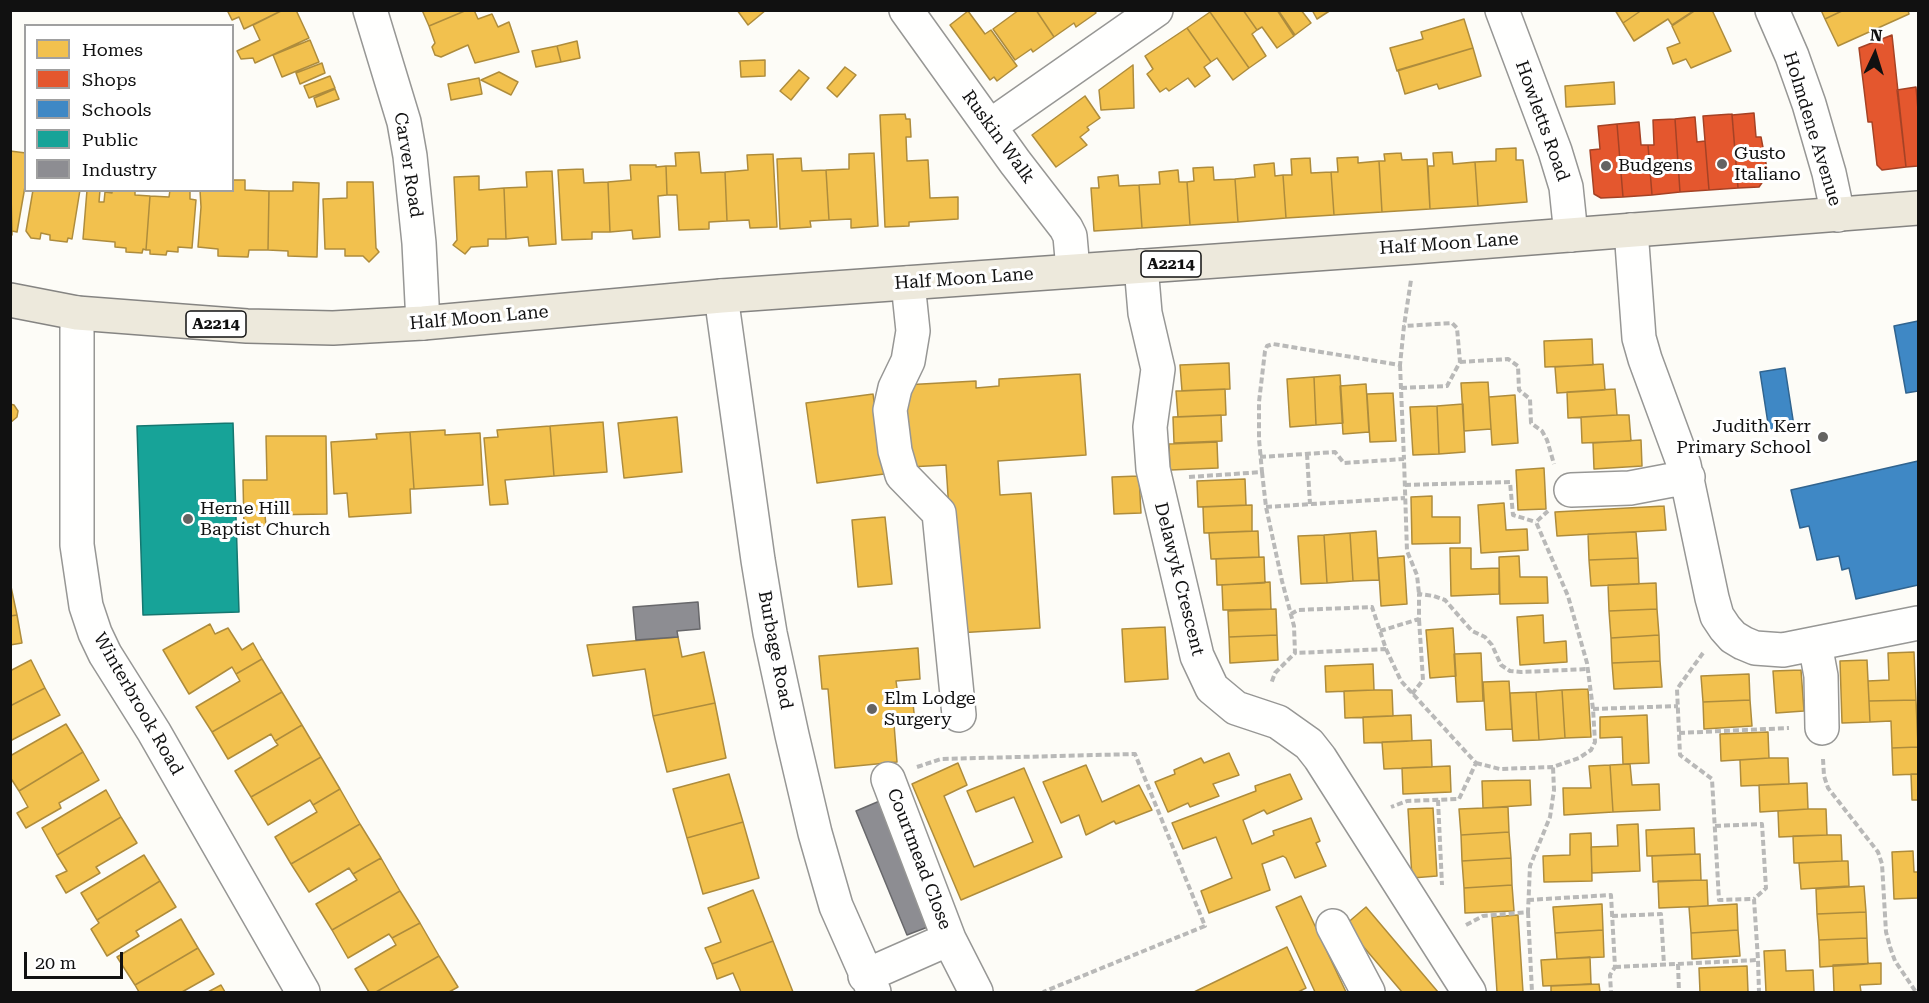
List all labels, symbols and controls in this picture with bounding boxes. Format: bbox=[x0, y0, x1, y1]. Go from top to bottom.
legend bbox=[24, 24, 234, 192]
north arrow bbox=[1845, 24, 1905, 84]
text: N bbox=[1869, 26, 1883, 45]
text: Homes bbox=[82, 39, 143, 60]
street label: Holmdene Avenue bbox=[1778, 49, 1846, 209]
street label: Howletts Road bbox=[1510, 58, 1574, 184]
text: Shops bbox=[82, 69, 136, 90]
street label: Ruskin Walk bbox=[957, 86, 1039, 188]
text: Schools bbox=[82, 99, 151, 120]
street label: Carver Road bbox=[389, 111, 427, 219]
text: Public bbox=[82, 129, 138, 150]
place label: Gusto Italiano bbox=[1734, 143, 1801, 186]
place label: Budgens bbox=[1618, 155, 1692, 177]
marker: Gusto Italiano bbox=[1715, 157, 1729, 171]
text: Industry bbox=[82, 159, 157, 180]
marker: Budgens bbox=[1599, 159, 1613, 173]
street label: Half Moon Lane bbox=[1379, 228, 1519, 260]
road number: A2214 bbox=[1141, 251, 1201, 277]
street label: Half Moon Lane bbox=[894, 263, 1034, 295]
street label: Half Moon Lane bbox=[409, 301, 549, 335]
road number: A2214 bbox=[186, 311, 246, 337]
place label: Judith Kerr Primary School bbox=[1676, 416, 1811, 458]
marker: Judith Kerr Primary School bbox=[1816, 430, 1830, 444]
place label: Herne Hill Baptist Church bbox=[200, 498, 330, 540]
street label: Delawyk Crescent bbox=[1149, 500, 1209, 658]
marker: Herne Hill Baptist Church bbox=[181, 512, 195, 526]
street label: Burbage Road bbox=[753, 589, 797, 711]
street label: Winterbrook Road bbox=[89, 629, 187, 779]
place label: Elm Lodge Surgery bbox=[884, 688, 976, 730]
marker: Elm Lodge Surgery bbox=[865, 702, 879, 716]
street label: Courtmead Close bbox=[882, 785, 956, 933]
scale bar bbox=[27, 940, 126, 978]
text: 20 m bbox=[35, 952, 76, 973]

